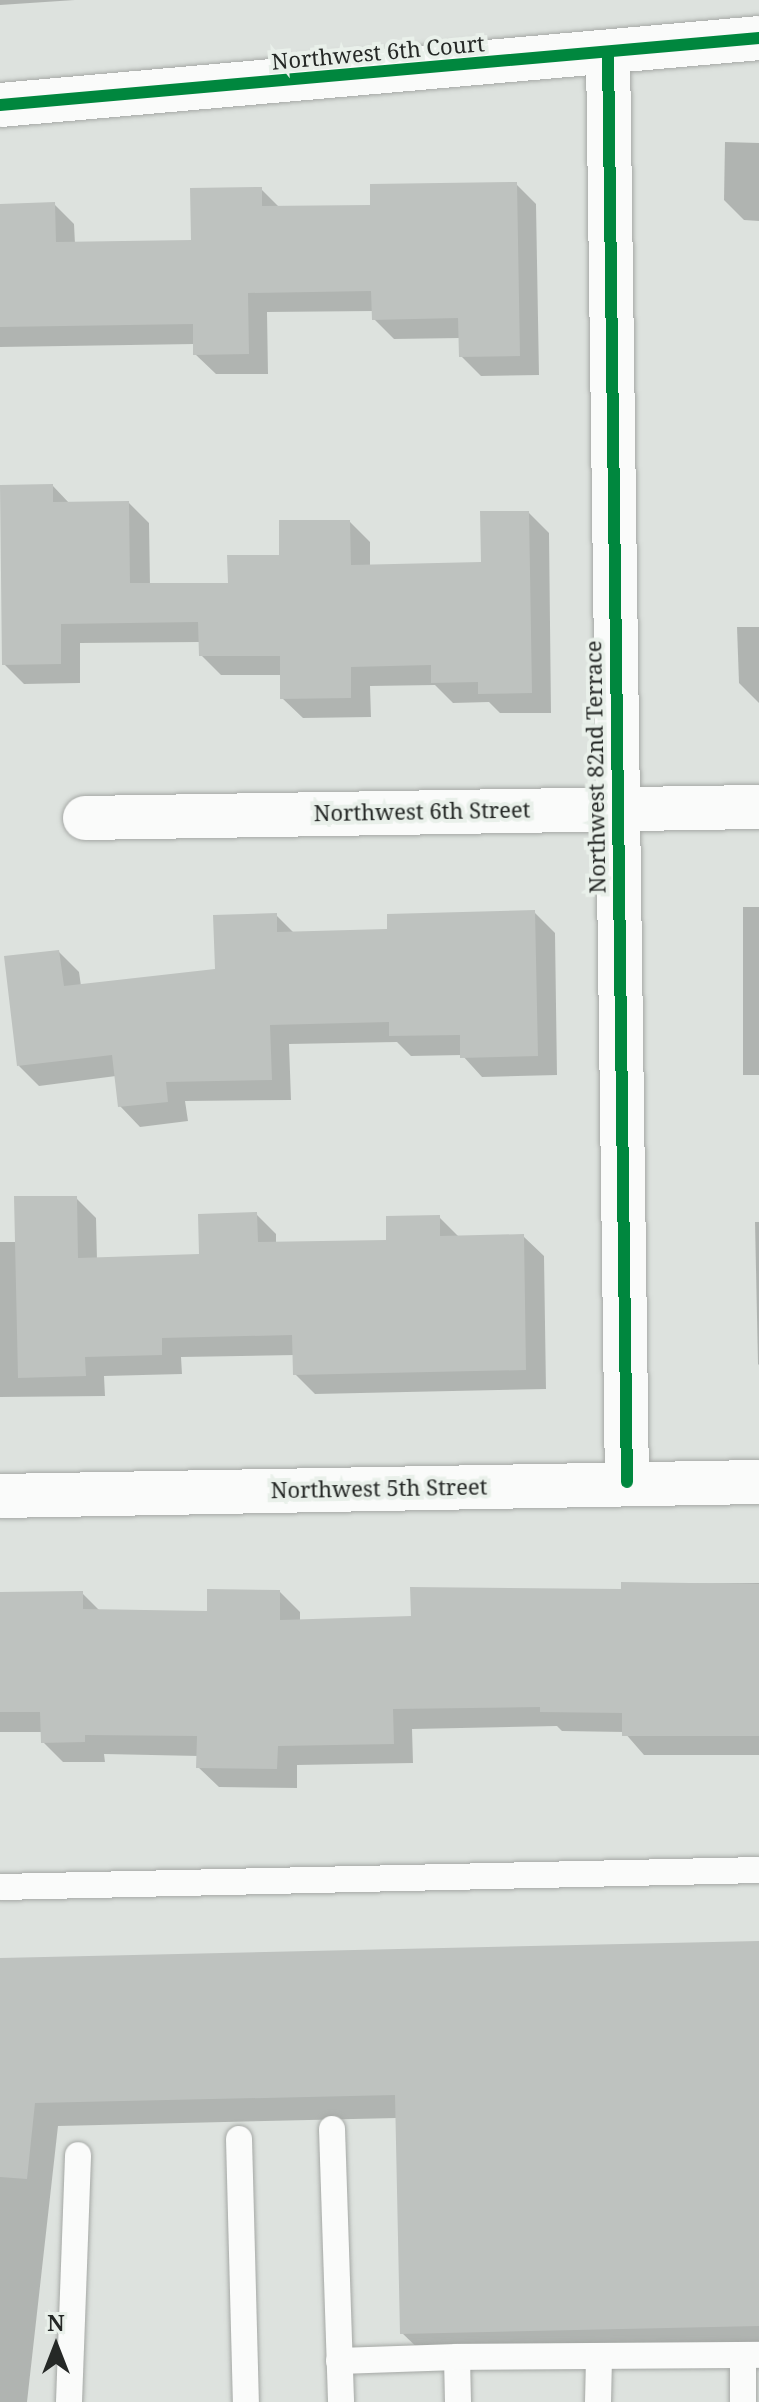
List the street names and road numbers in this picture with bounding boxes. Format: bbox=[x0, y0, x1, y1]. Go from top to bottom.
street label: Northwest 6th Court bbox=[270, 30, 486, 74]
street label: Northwest 82nd Terrace bbox=[580, 640, 610, 894]
street label: Northwest 6th Street bbox=[313, 796, 531, 826]
street label: Northwest 5th Street bbox=[270, 1473, 488, 1503]

